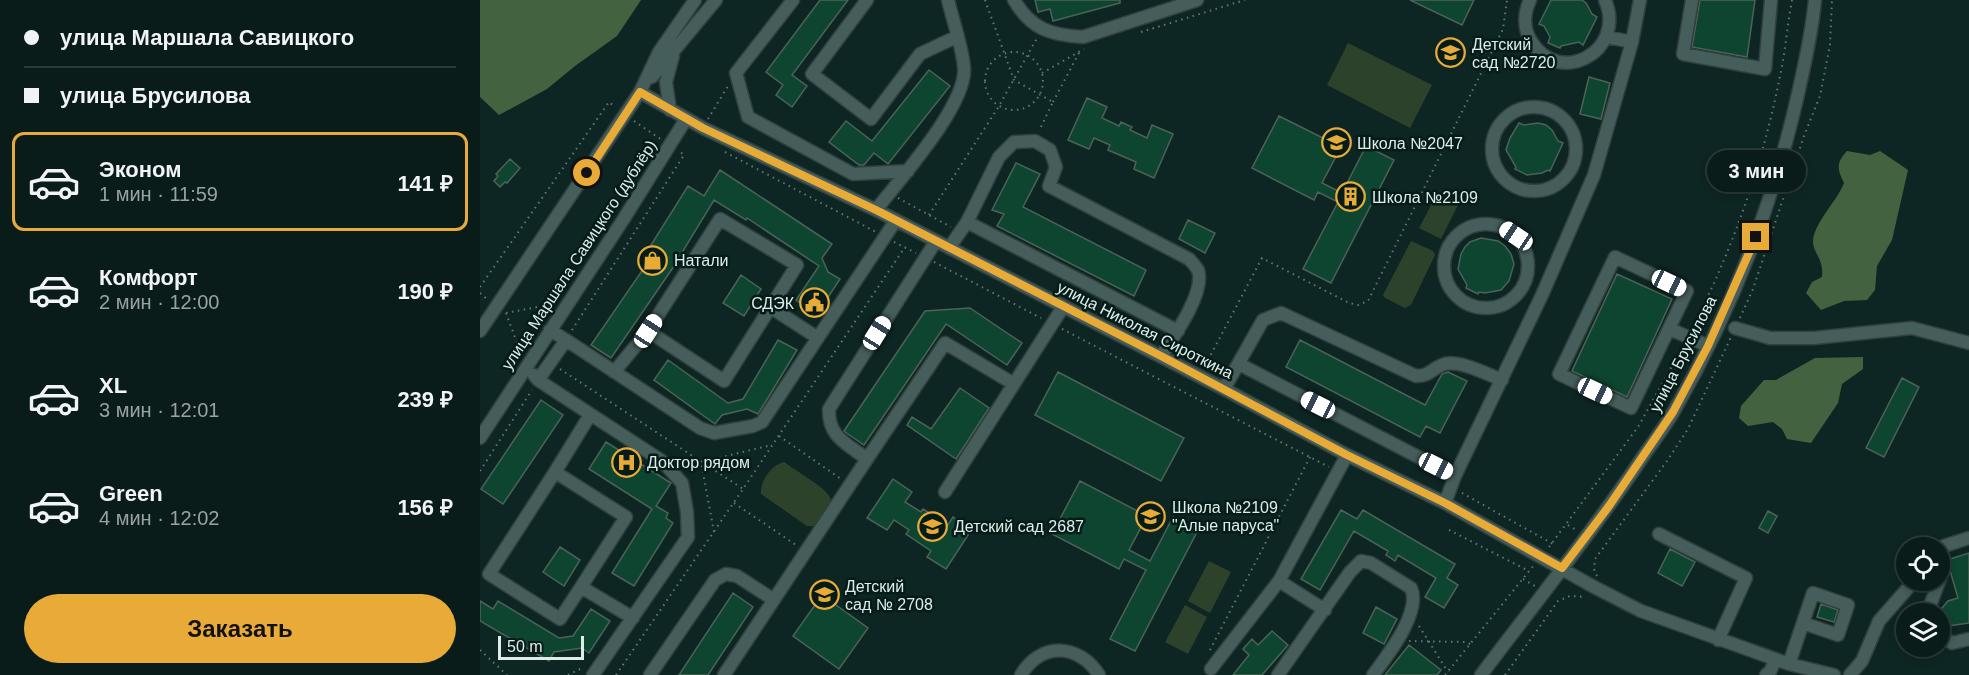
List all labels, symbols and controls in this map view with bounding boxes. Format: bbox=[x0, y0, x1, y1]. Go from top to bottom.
text: улица Маршала Савицкого bbox=[60, 25, 354, 50]
place label: Детский сад №2720 bbox=[1472, 36, 1556, 71]
school or university icon: Детский сад №2720 bbox=[1435, 37, 1467, 69]
text: улица Брусилова bbox=[60, 83, 251, 108]
school or university icon: Школа №2047 bbox=[1320, 127, 1352, 159]
place label: Школа №2047 bbox=[1357, 135, 1463, 152]
street label: улица Маршала Савицкого (дублёр) bbox=[498, 137, 660, 373]
callout: 3 мин bbox=[1706, 150, 1806, 192]
icon: car bbox=[27, 155, 81, 209]
text: Эконом bbox=[99, 157, 182, 182]
route start bbox=[573, 159, 600, 186]
text: 3 мин bbox=[1729, 160, 1784, 182]
text: 141 ₽ bbox=[397, 171, 453, 196]
building icon: Школа №2109 bbox=[1335, 181, 1367, 213]
text: 1 мин · 11:59 bbox=[99, 183, 218, 205]
place label: Школа №2109 bbox=[1372, 189, 1478, 206]
car bbox=[1496, 218, 1536, 254]
route end bbox=[1742, 223, 1769, 250]
shop icon: Натали bbox=[637, 244, 669, 276]
place label: Натали bbox=[674, 252, 728, 269]
icon: car bbox=[27, 263, 81, 317]
text: Комфорт bbox=[99, 265, 198, 290]
car bbox=[1649, 267, 1689, 299]
street label: улица Николая Сироткина bbox=[1054, 278, 1236, 382]
text: 190 ₽ bbox=[397, 279, 453, 304]
public building icon: СДЭК bbox=[799, 287, 831, 319]
text: 2 мин · 12:00 bbox=[99, 291, 219, 313]
street label: улица Брусилова bbox=[1646, 293, 1720, 415]
place label: СДЭК bbox=[751, 295, 795, 312]
car bbox=[631, 311, 665, 351]
car bbox=[860, 313, 894, 353]
icon: car bbox=[27, 371, 81, 425]
text: XL bbox=[99, 373, 127, 398]
car bbox=[1575, 375, 1615, 407]
text: 239 ₽ bbox=[397, 387, 453, 412]
car bbox=[1298, 389, 1338, 421]
text: 3 мин · 12:01 bbox=[99, 399, 219, 421]
hospital icon: Доктор рядом bbox=[610, 446, 642, 478]
car bbox=[1416, 450, 1456, 482]
place label: Доктор рядом bbox=[647, 454, 750, 471]
icon: car bbox=[27, 479, 81, 533]
text: Green bbox=[99, 481, 163, 506]
text: 156 ₽ bbox=[397, 495, 453, 520]
place label: Школа №2109 "Алые паруса" bbox=[1172, 499, 1279, 534]
school or university icon: Школа №2109 "Алые паруса" bbox=[1135, 500, 1167, 532]
text: 4 мин · 12:02 bbox=[99, 507, 219, 529]
school or university icon: Детский сад 2687 bbox=[917, 510, 949, 542]
place label: Детский сад 2687 bbox=[954, 518, 1084, 535]
map controls bbox=[1896, 537, 1950, 657]
button: locate bbox=[1896, 537, 1950, 591]
place label: Детский сад № 2708 bbox=[845, 578, 933, 613]
school or university icon: Детский сад № 2708 bbox=[808, 579, 840, 611]
button: Заказать bbox=[24, 594, 456, 663]
button: layers bbox=[1896, 603, 1950, 657]
scale bar bbox=[498, 633, 584, 660]
text: 50 m bbox=[507, 638, 543, 655]

